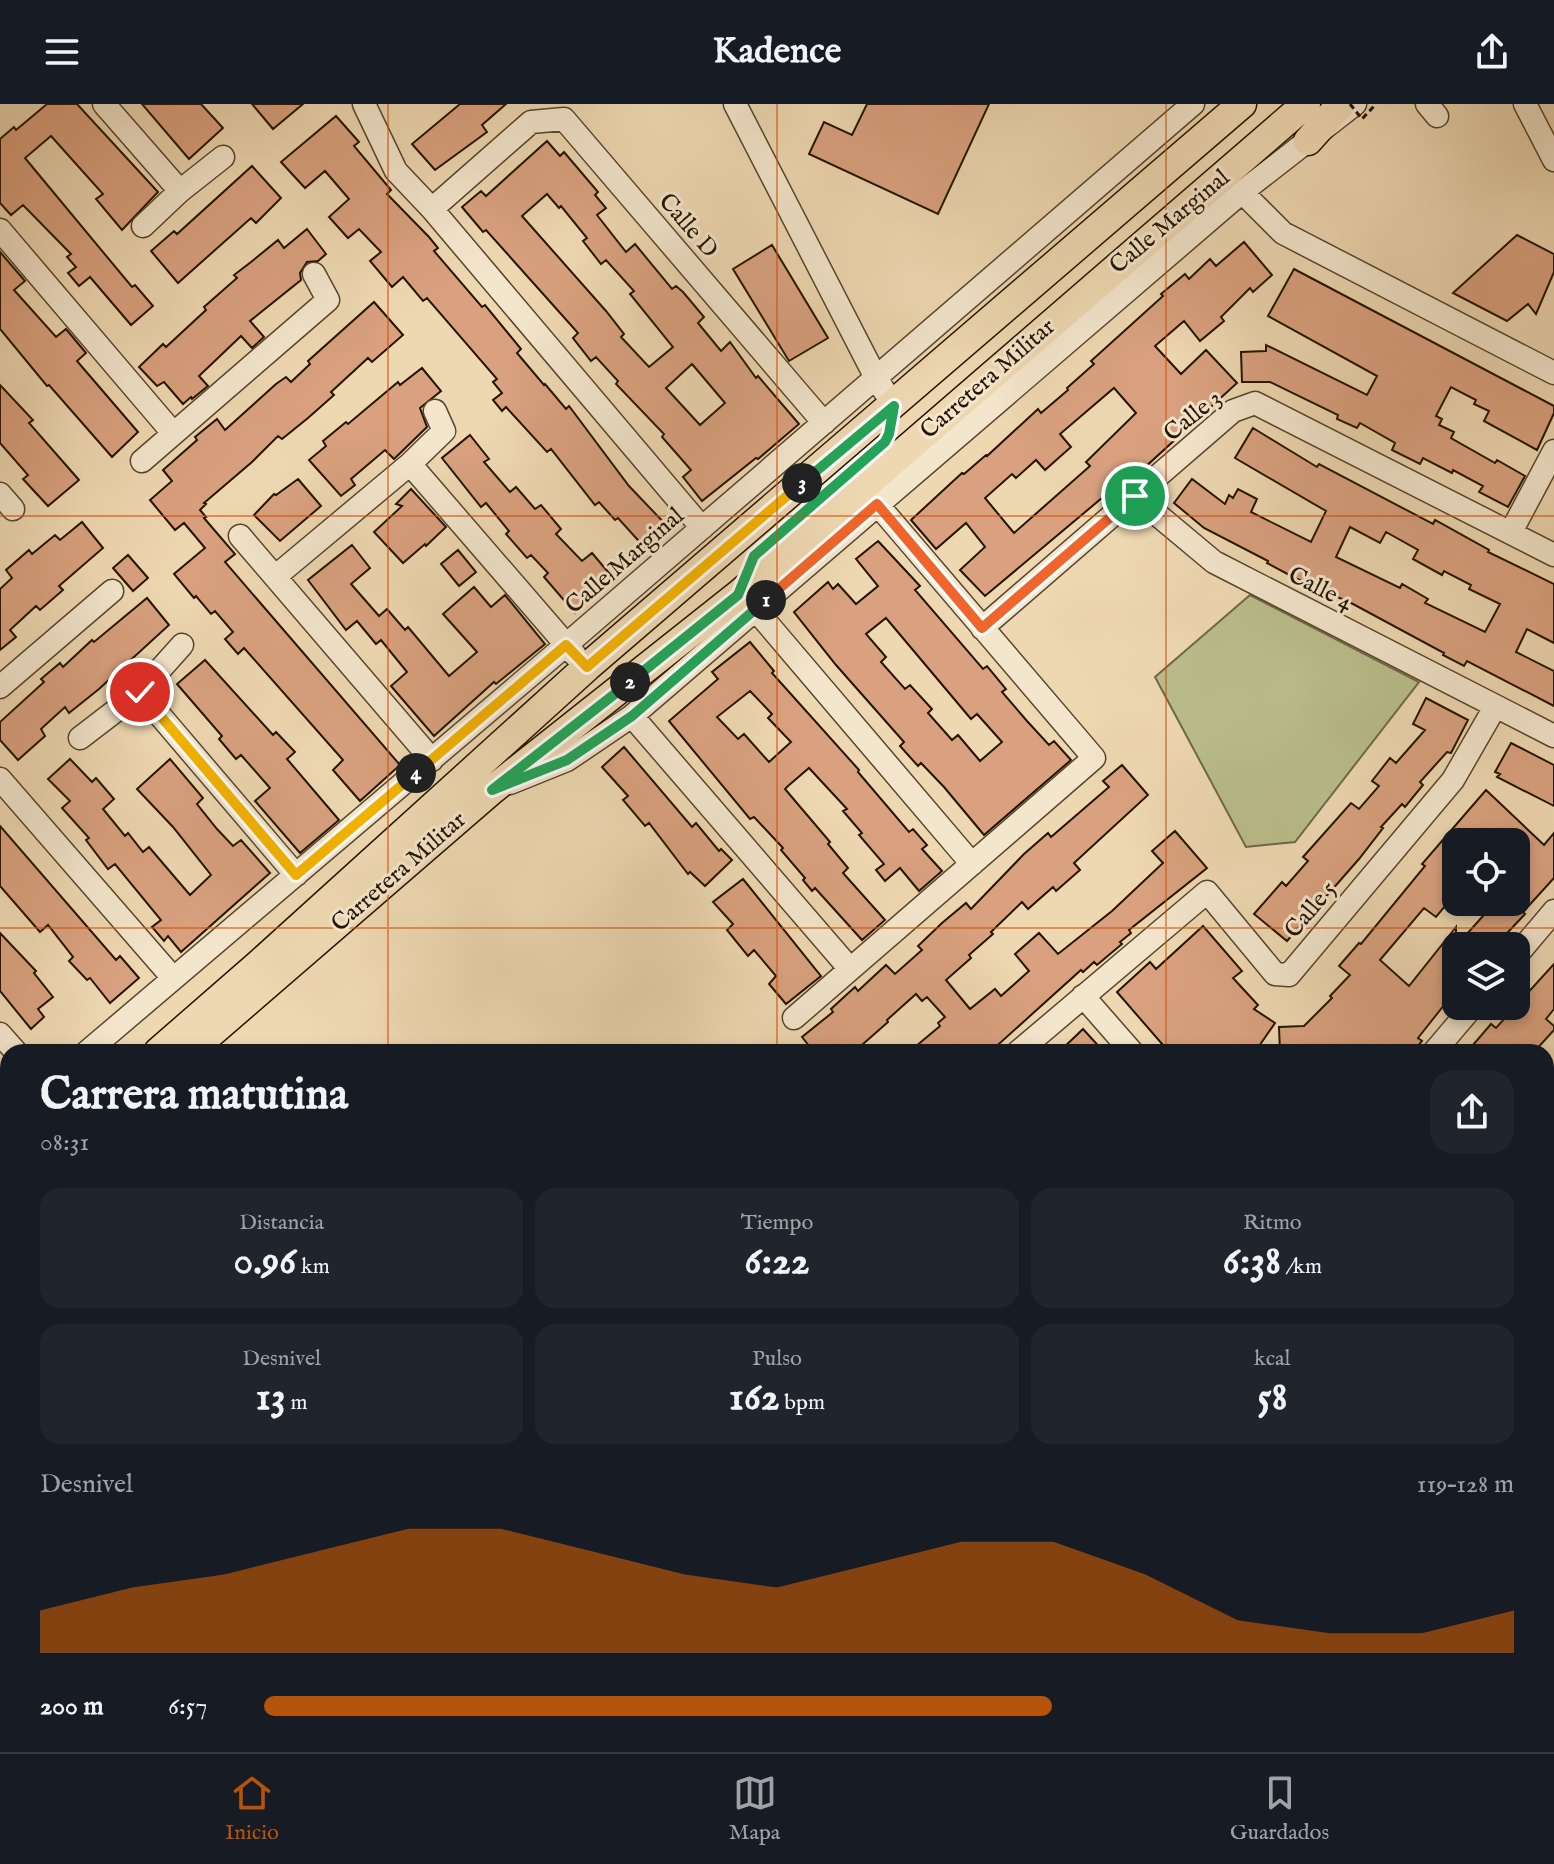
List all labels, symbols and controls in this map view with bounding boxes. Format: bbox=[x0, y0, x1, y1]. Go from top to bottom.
text: Kadence bbox=[713, 29, 841, 75]
icon: menu bbox=[40, 30, 84, 74]
icon: share bbox=[1470, 30, 1514, 74]
street label: Calle Marginal bbox=[1103, 163, 1237, 282]
street label: Calle D bbox=[651, 187, 725, 265]
street label: Carretera Militar bbox=[914, 312, 1062, 446]
street label: Calle 3 bbox=[1158, 383, 1228, 449]
pin bbox=[1101, 462, 1169, 530]
pin: 3 bbox=[782, 463, 822, 503]
text: 3 bbox=[798, 469, 806, 497]
icon: arrive bbox=[1113, 474, 1157, 518]
street label: Calle Marginal bbox=[559, 501, 691, 621]
street label: Calle 4 bbox=[1283, 560, 1358, 619]
pin: 1 bbox=[746, 580, 786, 620]
text: 1 bbox=[762, 586, 770, 614]
pin bbox=[106, 658, 174, 726]
pin: 2 bbox=[610, 662, 650, 702]
text: 2 bbox=[625, 668, 635, 696]
icon: check bbox=[118, 670, 162, 714]
pin: 4 bbox=[396, 753, 436, 793]
text: 4 bbox=[411, 759, 421, 787]
street label: Carretera Militar bbox=[325, 805, 473, 939]
map controls bbox=[1442, 828, 1530, 1020]
button: locate bbox=[1442, 828, 1530, 916]
street label: Calle 5 bbox=[1278, 875, 1344, 945]
button: layers bbox=[1442, 932, 1530, 1020]
text: Carrera matutina bbox=[40, 1068, 348, 1124]
button: share bbox=[1430, 1070, 1514, 1154]
text: 08:31 bbox=[40, 1126, 89, 1159]
text: Distancia bbox=[239, 1209, 324, 1237]
text: Tiempo bbox=[741, 1209, 813, 1237]
text: Ritmo bbox=[1243, 1209, 1302, 1237]
text: 0.96 bbox=[234, 1237, 296, 1288]
text: 6:22 bbox=[745, 1237, 809, 1288]
text: 6:38 bbox=[1223, 1237, 1281, 1288]
text: km bbox=[296, 1253, 330, 1281]
text: /km bbox=[1281, 1253, 1322, 1281]
text: Desnivel bbox=[242, 1345, 321, 1373]
text: Pulso bbox=[752, 1345, 802, 1373]
text: kcal bbox=[1254, 1345, 1291, 1373]
text: 13 bbox=[256, 1373, 286, 1424]
text: 162 bbox=[729, 1373, 780, 1424]
text: 58 bbox=[1257, 1373, 1287, 1424]
text: m bbox=[286, 1389, 307, 1417]
text: bpm bbox=[780, 1389, 825, 1417]
text: Desnivel bbox=[40, 1468, 133, 1501]
text: 119–128 m bbox=[1417, 1468, 1514, 1501]
text: 200 m bbox=[40, 1690, 104, 1723]
text: 6:57 bbox=[168, 1690, 207, 1723]
tab: Inicio bbox=[225, 1771, 279, 1847]
tab: Mapa bbox=[729, 1771, 780, 1847]
tab: Guardados bbox=[1230, 1771, 1329, 1847]

